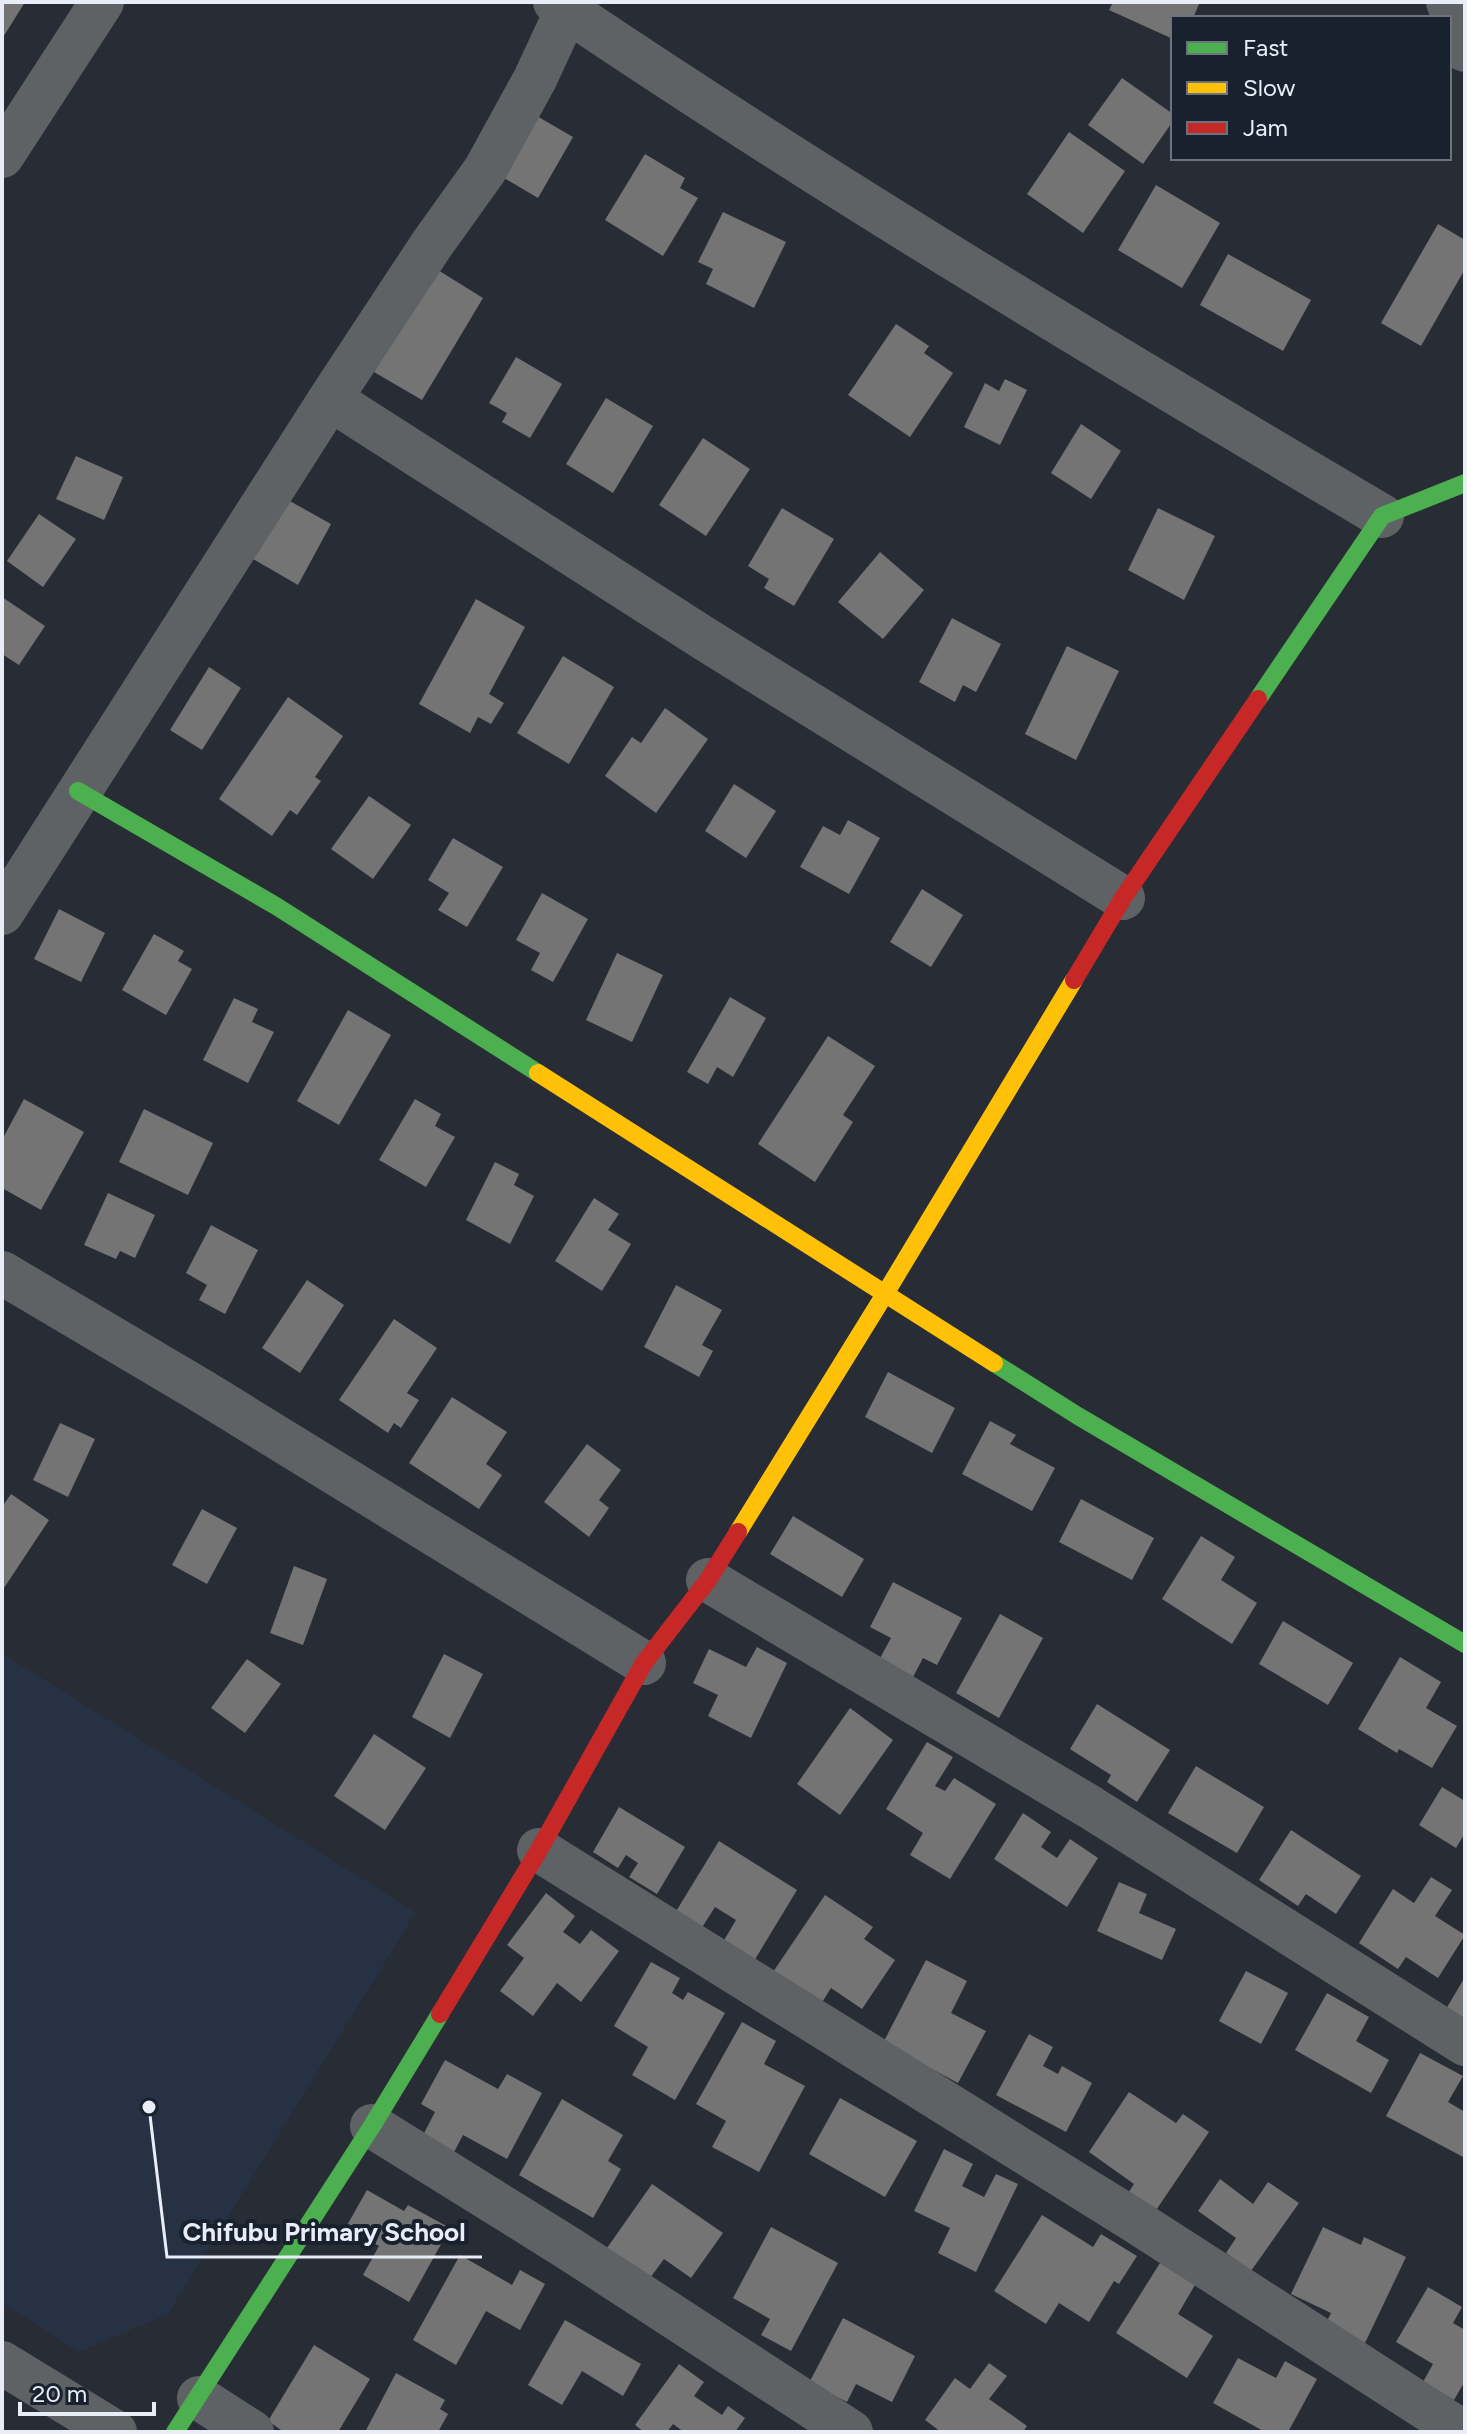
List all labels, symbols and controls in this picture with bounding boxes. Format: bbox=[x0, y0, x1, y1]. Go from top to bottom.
legend bbox=[1171, 16, 1451, 160]
text: Fast bbox=[1243, 33, 1288, 62]
text: Slow bbox=[1243, 73, 1296, 102]
text: Jam bbox=[1243, 113, 1288, 142]
callout: Chifubu Primary School bbox=[167, 2207, 482, 2257]
text: Chifubu Primary School bbox=[182, 2216, 466, 2248]
scale bar bbox=[20, 2366, 154, 2416]
text: 20 m bbox=[32, 2379, 87, 2408]

